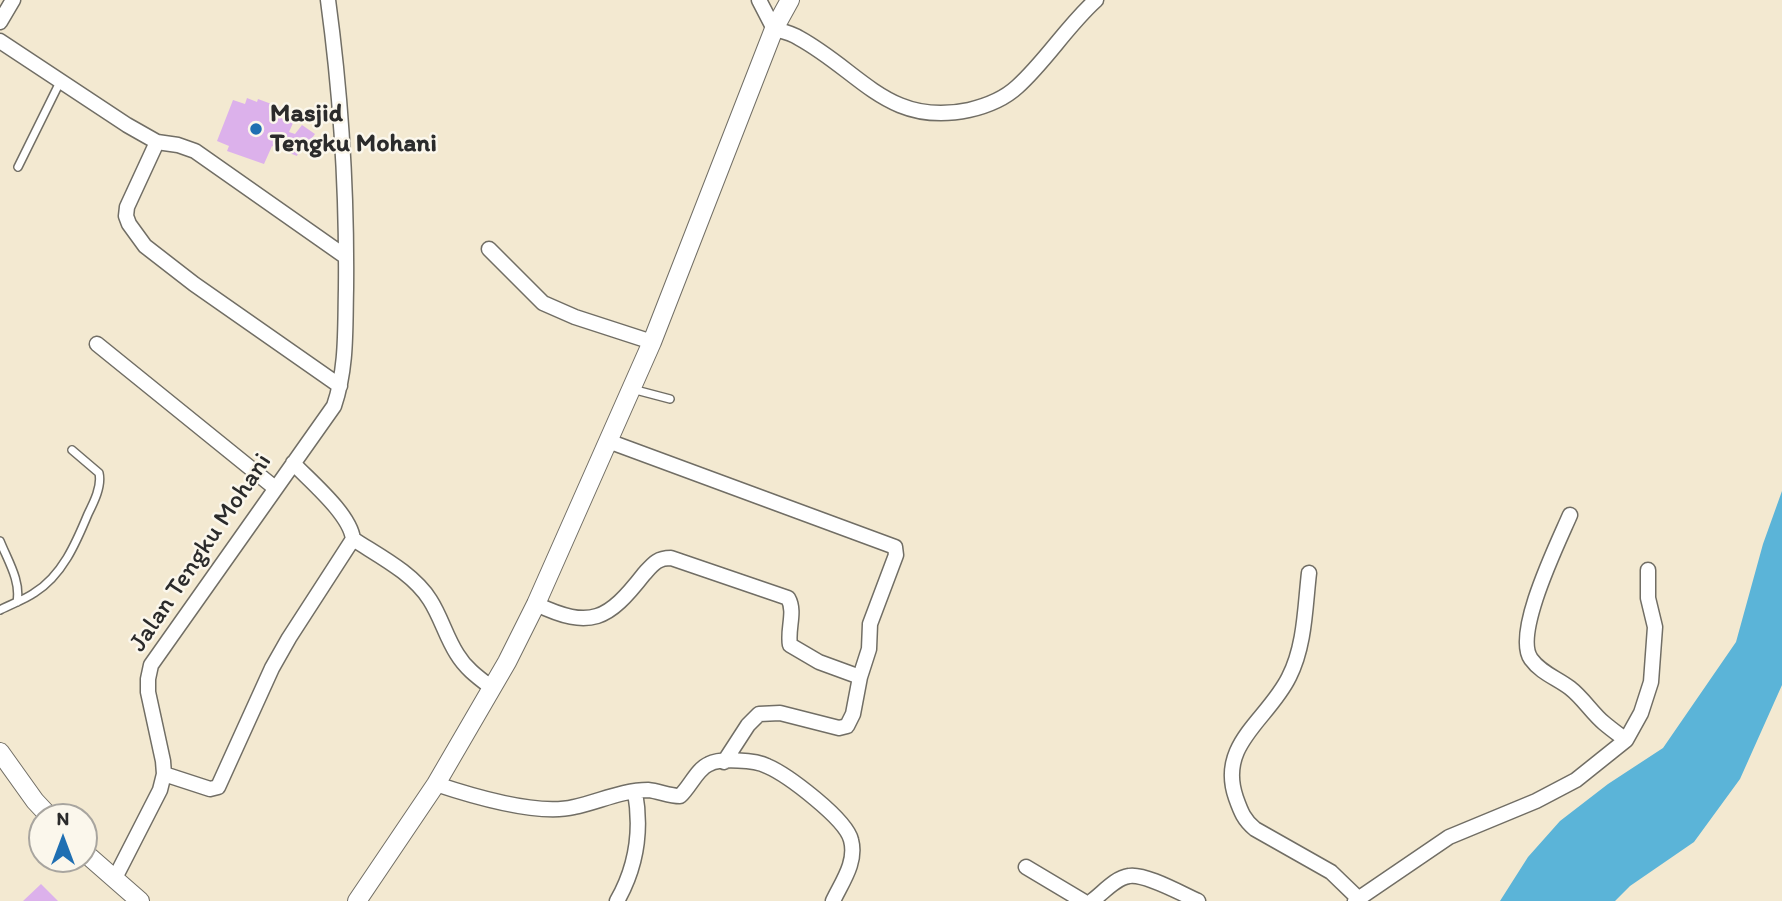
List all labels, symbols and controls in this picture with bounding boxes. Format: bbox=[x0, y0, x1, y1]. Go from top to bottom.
place label: Masjid Tengku Mohani bbox=[270, 98, 437, 160]
marker: Masjid Tengku Mohani bbox=[248, 121, 264, 137]
street label: Jalan Tengku Mohani bbox=[123, 448, 279, 658]
north arrow bbox=[28, 803, 98, 873]
text: N bbox=[57, 807, 69, 830]

